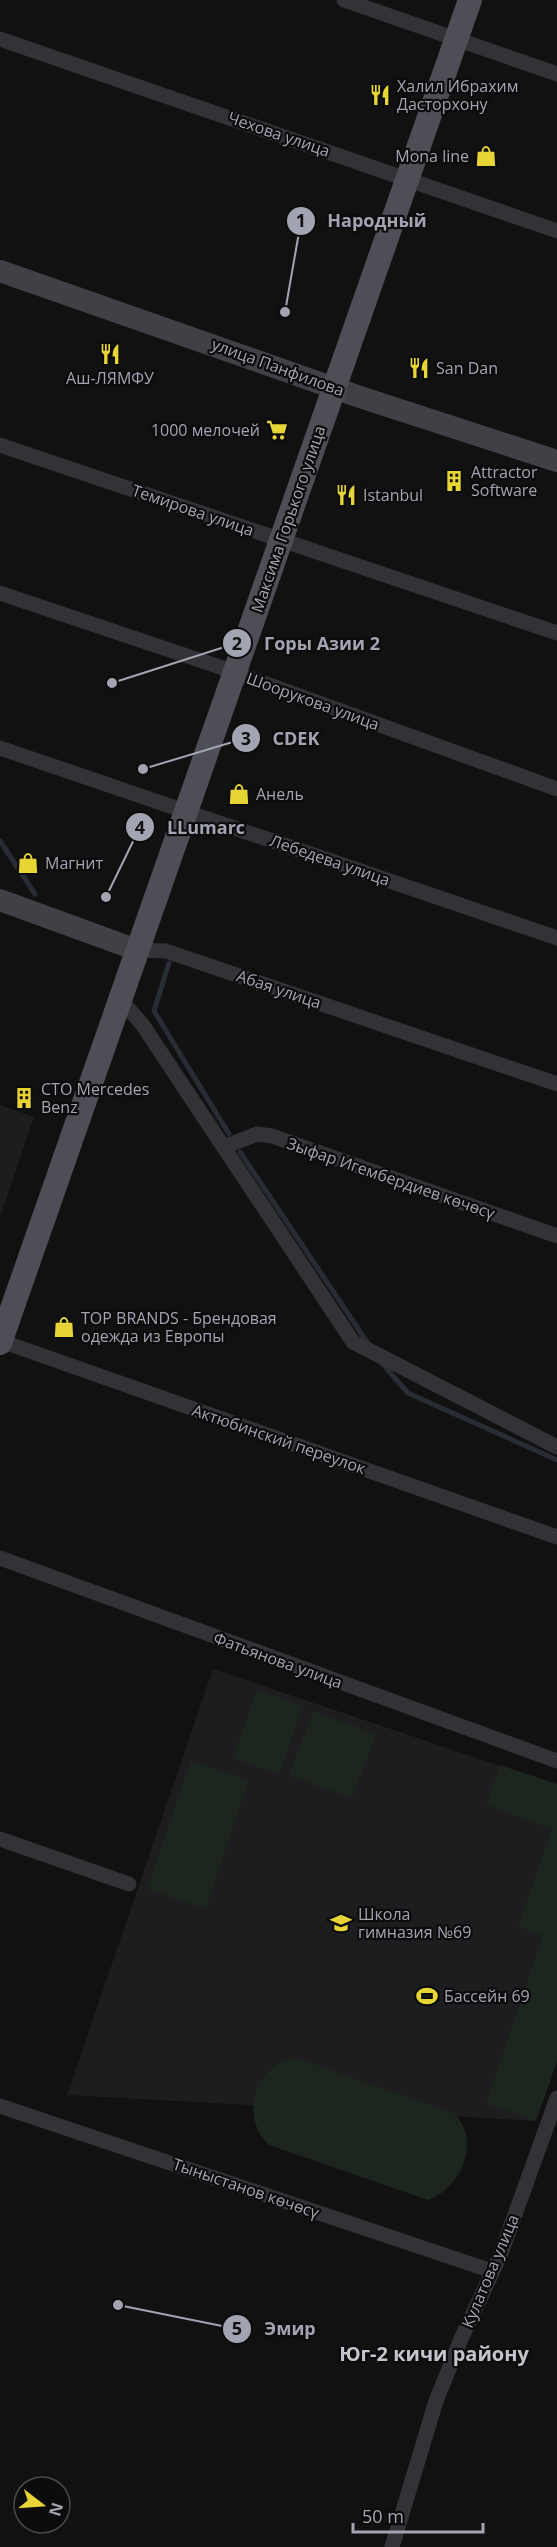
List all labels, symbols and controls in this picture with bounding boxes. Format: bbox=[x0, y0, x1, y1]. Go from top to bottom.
place label: Халил Ибрахим Дасторхону bbox=[397, 75, 518, 115]
restaurant icon: Халил Ибрахим Дасторхону bbox=[368, 83, 392, 107]
street label: Чехова улица bbox=[225, 106, 333, 162]
shop icon: Mona line bbox=[474, 144, 498, 168]
place label: Mona line bbox=[395, 145, 469, 167]
callout: Народный bbox=[286, 203, 439, 239]
text: 1 bbox=[296, 208, 306, 232]
text: Народный bbox=[327, 208, 427, 232]
street label: улица Панфилова bbox=[209, 333, 347, 401]
restaurant icon: Аш-ЛЯМФУ bbox=[98, 342, 122, 366]
restaurant icon: San Dan bbox=[407, 356, 431, 380]
place label: San Dan bbox=[436, 357, 498, 379]
place label: Аш-ЛЯМФУ bbox=[66, 367, 154, 389]
supermarket icon: 1000 мелочей bbox=[265, 418, 289, 442]
place label: 1000 мелочей bbox=[151, 419, 260, 441]
street label: Максима Горького улица bbox=[246, 423, 330, 615]
place label: Attractor Software bbox=[471, 461, 538, 501]
building icon: Attractor Software bbox=[442, 469, 466, 493]
street label: Темирова улица bbox=[129, 479, 257, 541]
restaurant icon: Istanbul bbox=[334, 483, 358, 507]
place label: Istanbul bbox=[363, 484, 423, 506]
callout: Горы Азии 2 bbox=[222, 625, 392, 661]
text: 2 bbox=[232, 631, 242, 655]
text: Горы Азии 2 bbox=[264, 631, 380, 655]
street label: Шоорукова улица bbox=[243, 667, 383, 735]
callout: CDEK bbox=[231, 720, 332, 756]
text: 3 bbox=[241, 726, 251, 750]
text: CDEK bbox=[273, 726, 319, 750]
shop icon: Анель bbox=[227, 782, 251, 806]
place label: Анель bbox=[256, 783, 304, 805]
callout: LLumarc bbox=[125, 809, 257, 845]
text: 4 bbox=[135, 815, 145, 839]
text: LLumarc bbox=[167, 815, 245, 839]
street label: Лебедева улица bbox=[267, 829, 393, 891]
shop icon: Магнит bbox=[16, 851, 40, 875]
place label: Магнит bbox=[45, 852, 103, 874]
street label: Абая улица bbox=[234, 964, 324, 1014]
place label: СТО Mercedes Benz bbox=[41, 1078, 149, 1118]
building icon: СТО Mercedes Benz bbox=[12, 1086, 36, 1110]
street label: Зыфар Игембердиев көчөсү bbox=[284, 1132, 498, 1224]
place label: TOP BRANDS - Брендовая одежда из Европы bbox=[81, 1307, 277, 1347]
shop icon: TOP BRANDS - Брендовая одежда из Европы bbox=[52, 1315, 76, 1339]
street label: Актюбинский переулок bbox=[189, 1399, 369, 1479]
street label: Фатьянова улица bbox=[210, 1626, 346, 1694]
place label: Школа гимназия №69 bbox=[358, 1903, 471, 1943]
school or university icon: Школа гимназия №69 bbox=[329, 1911, 353, 1935]
sports icon: Бассейн 69 bbox=[415, 1984, 439, 2008]
place label: Бассейн 69 bbox=[444, 1985, 530, 2007]
street label: Тыныстанов көчөсү bbox=[170, 2153, 322, 2223]
street label: Кулатова улица bbox=[456, 2211, 524, 2331]
callout: Эмир bbox=[222, 2311, 328, 2347]
text: 5 bbox=[232, 2316, 242, 2340]
text: Эмир bbox=[264, 2316, 316, 2340]
district label: Юг-2 кичи району bbox=[339, 2340, 529, 2367]
north arrow bbox=[12, 2475, 72, 2535]
scale bar bbox=[353, 2496, 484, 2534]
text: N bbox=[44, 2500, 69, 2519]
text: 50 m bbox=[362, 2504, 404, 2528]

